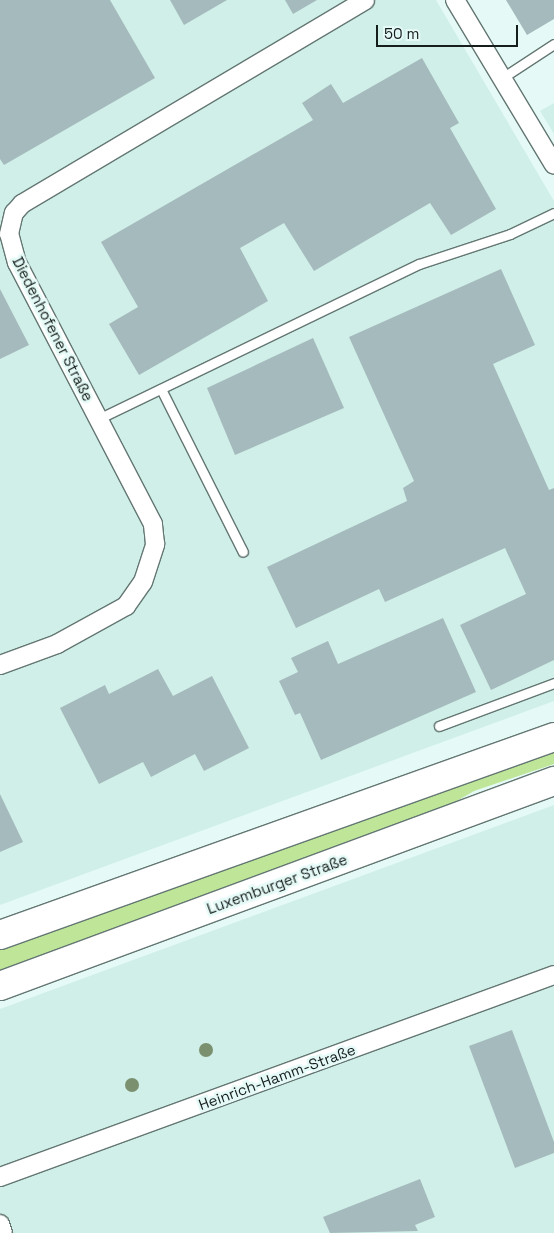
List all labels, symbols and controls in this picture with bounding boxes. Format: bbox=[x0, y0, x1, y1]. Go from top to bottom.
scale bar bbox=[379, 15, 522, 47]
text: 50 m bbox=[384, 24, 419, 43]
street label: Diedenhofener Straße bbox=[9, 254, 97, 404]
street label: Luxemburger Straße bbox=[204, 850, 350, 918]
street label: Heinrich-Hamm-Straße bbox=[196, 1040, 358, 1114]

